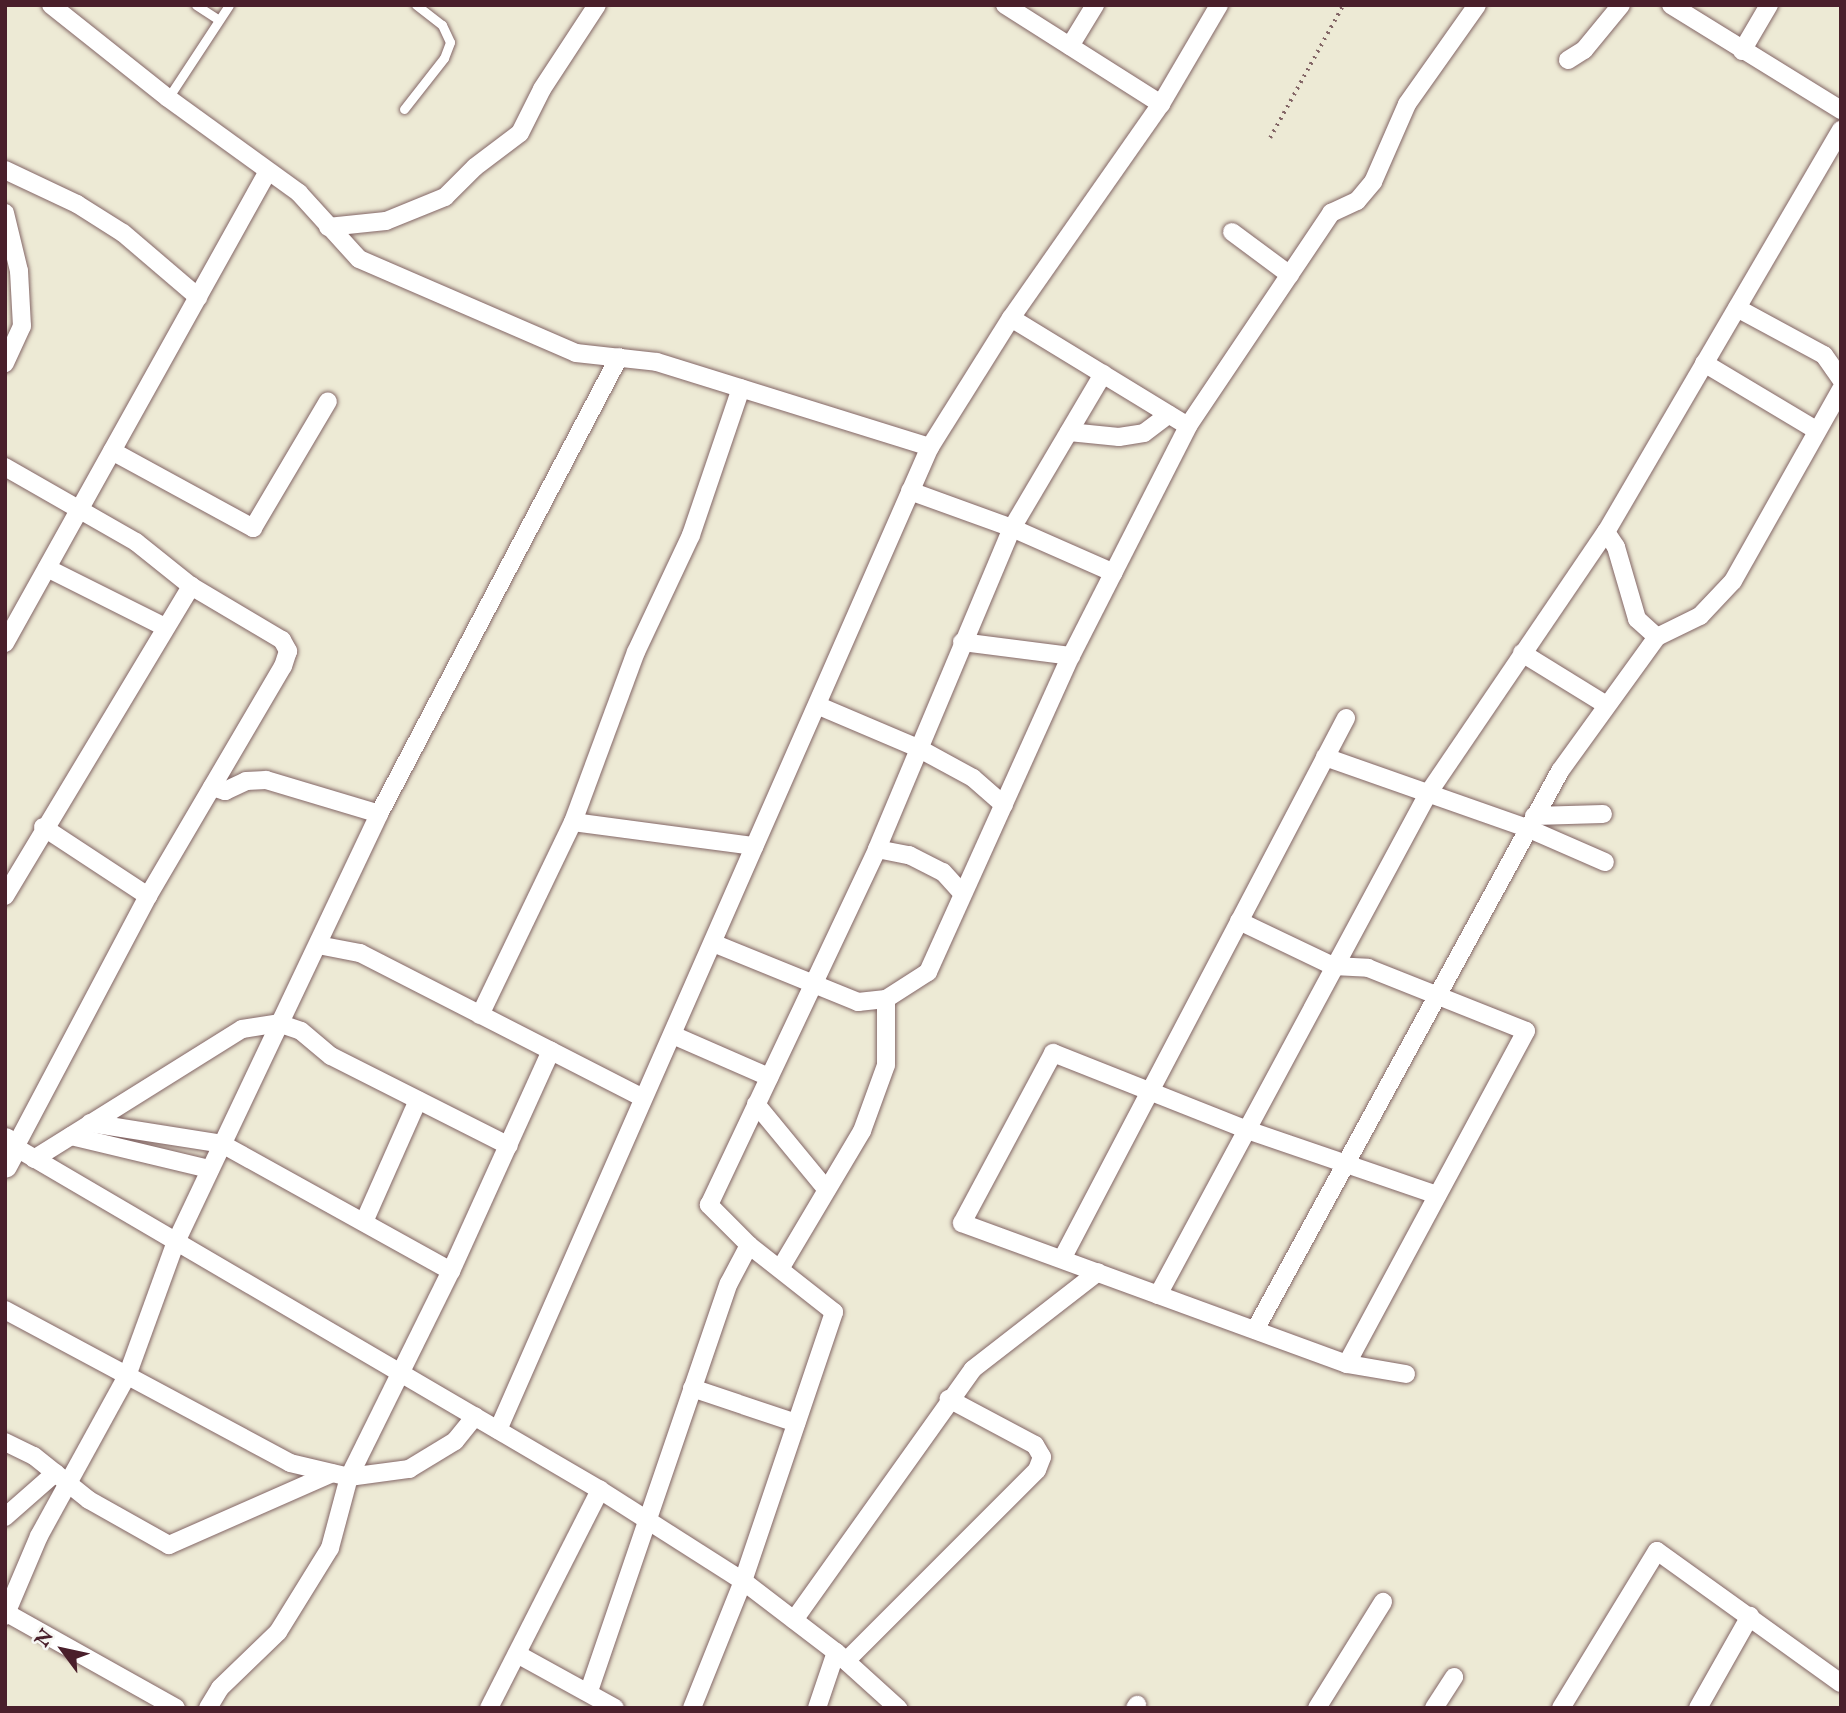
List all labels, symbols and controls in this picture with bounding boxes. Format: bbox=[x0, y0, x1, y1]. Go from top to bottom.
north arrow bbox=[28, 1615, 98, 1685]
text: N bbox=[31, 1625, 60, 1652]

